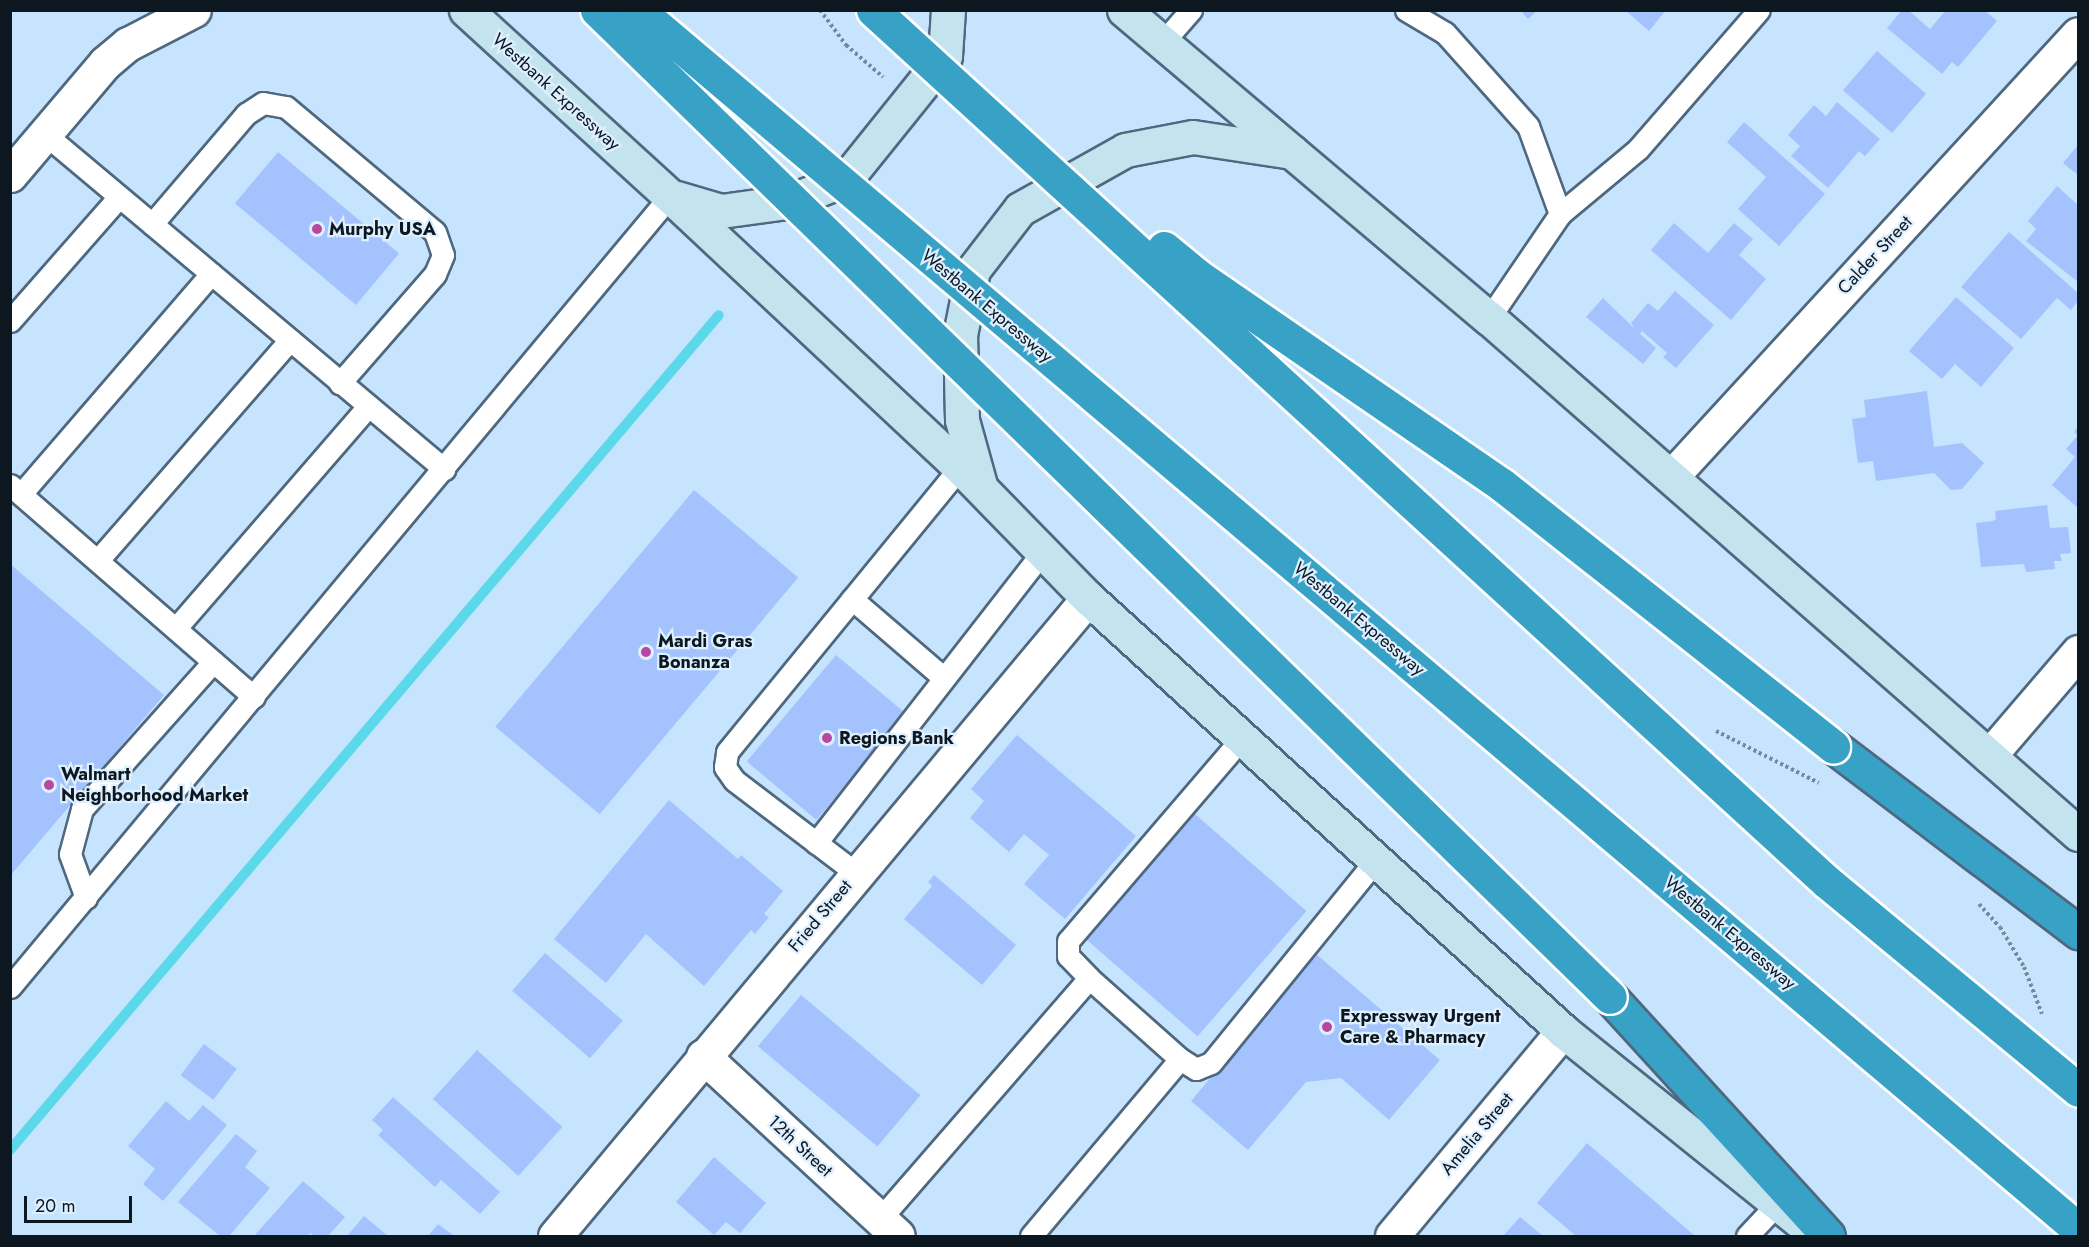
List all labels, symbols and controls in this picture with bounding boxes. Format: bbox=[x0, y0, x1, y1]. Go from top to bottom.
street label: Westbank Expressway bbox=[487, 29, 625, 155]
street label: Calder Street bbox=[1833, 211, 1917, 299]
place label: Murphy USA bbox=[329, 218, 436, 240]
marker: Murphy USA bbox=[310, 222, 324, 236]
street label: Westbank Expressway bbox=[917, 245, 1057, 367]
street label: Westbank Expressway bbox=[1289, 558, 1429, 680]
place label: Mardi Gras Bonanza bbox=[658, 631, 753, 674]
marker: Mardi Gras Bonanza bbox=[639, 645, 653, 659]
place label: Regions Bank bbox=[839, 727, 954, 749]
marker: Regions Bank bbox=[820, 731, 834, 745]
place label: Walmart Neighborhood Market bbox=[61, 764, 248, 806]
marker: Walmart Neighborhood Market bbox=[42, 778, 56, 792]
street label: Westbank Expressway bbox=[1660, 872, 1800, 994]
street label: Fried Street bbox=[784, 876, 856, 956]
place label: Expressway Urgent Care & Pharmacy bbox=[1340, 1006, 1501, 1048]
marker: Expressway Urgent Care & Pharmacy bbox=[1318, 1018, 1336, 1036]
street label: Amelia Street bbox=[1436, 1088, 1518, 1180]
street label: 12th Street bbox=[763, 1111, 837, 1181]
scale bar bbox=[27, 1184, 135, 1222]
text: 20 m bbox=[35, 1193, 75, 1219]

